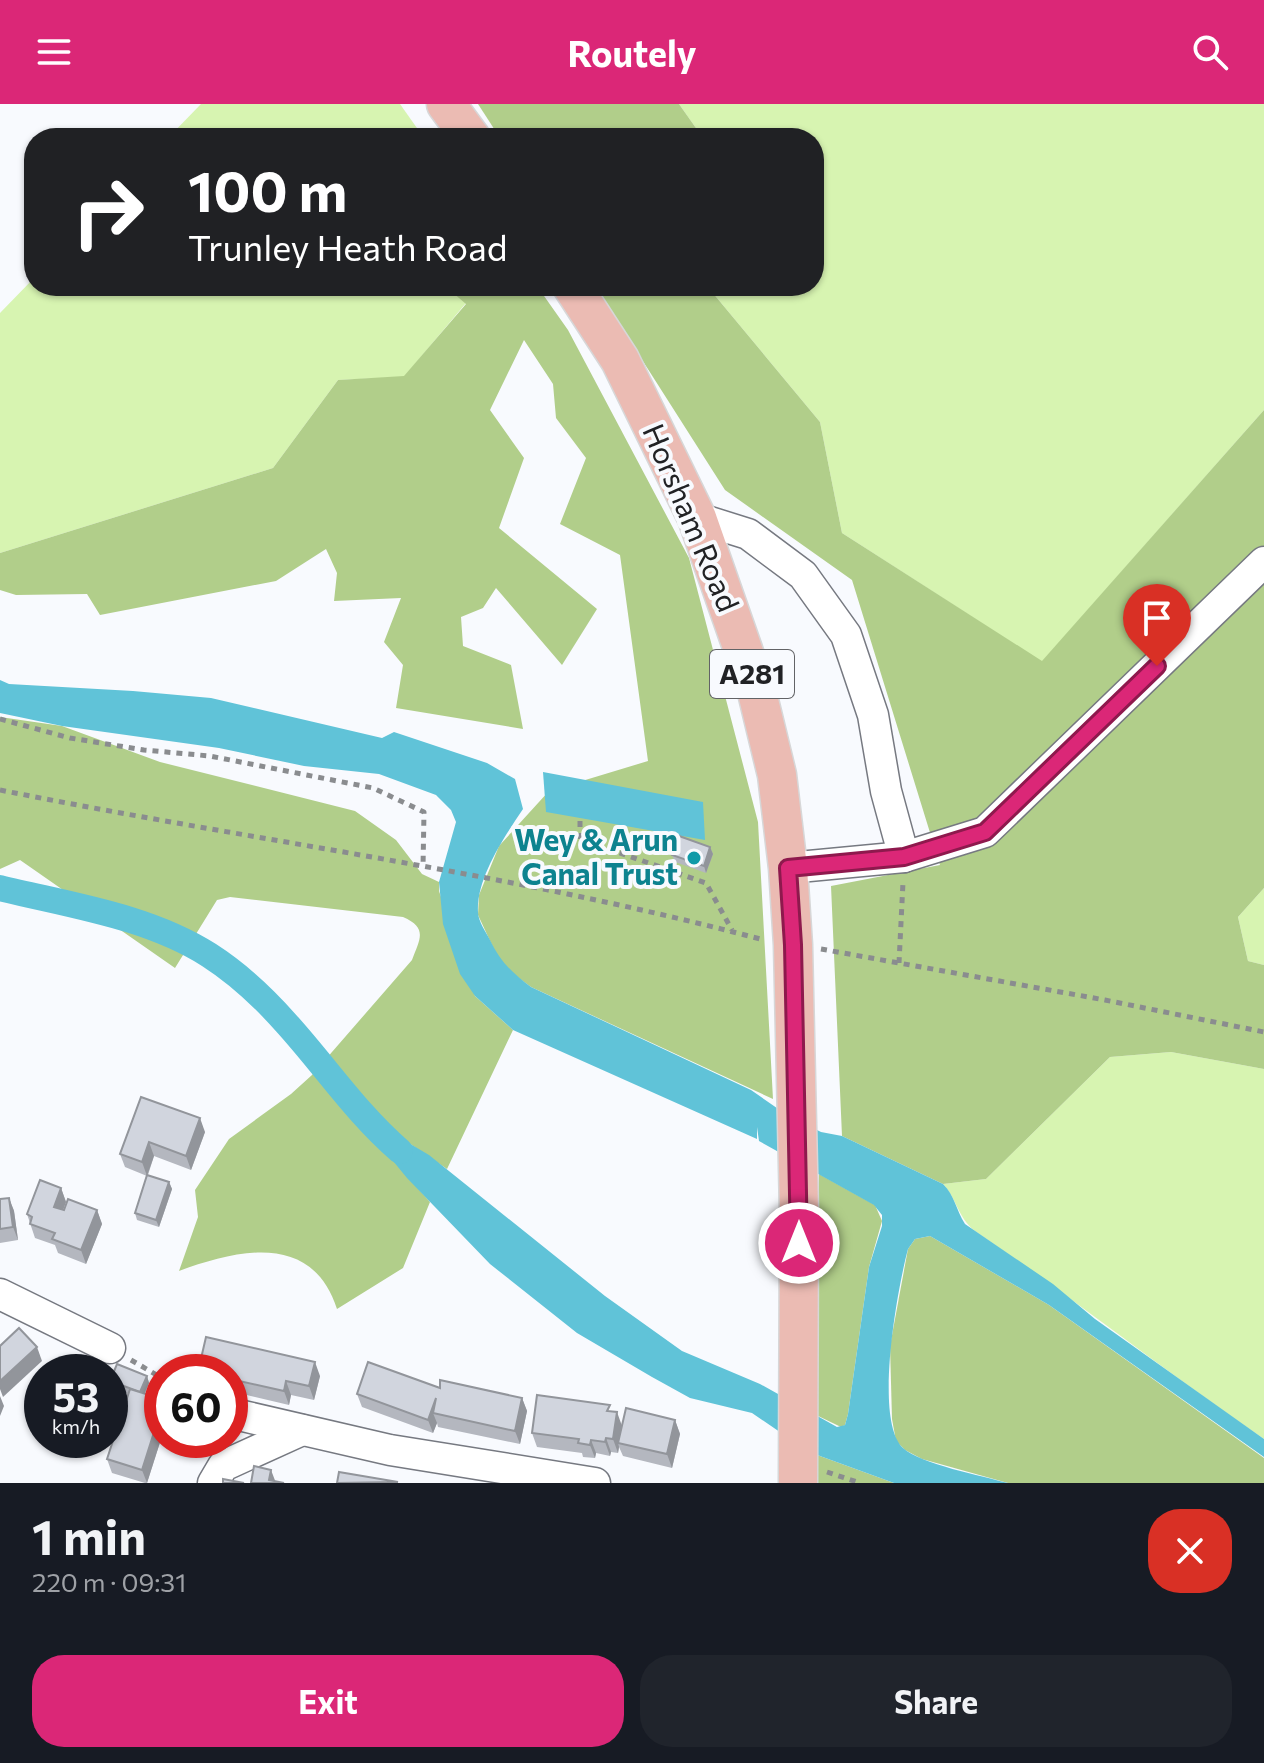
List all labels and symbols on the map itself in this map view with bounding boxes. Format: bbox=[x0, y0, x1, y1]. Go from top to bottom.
street label: Horsham Road bbox=[636, 418, 748, 616]
pin bbox=[1123, 584, 1191, 666]
road number: A281 bbox=[710, 650, 794, 698]
place label: Wey & Arun Canal Trust bbox=[514, 820, 678, 891]
marker: Wey & Arun Canal Trust bbox=[685, 849, 703, 867]
position arrow bbox=[757, 1201, 841, 1285]
speed limit sign: 60 bbox=[144, 1354, 248, 1458]

